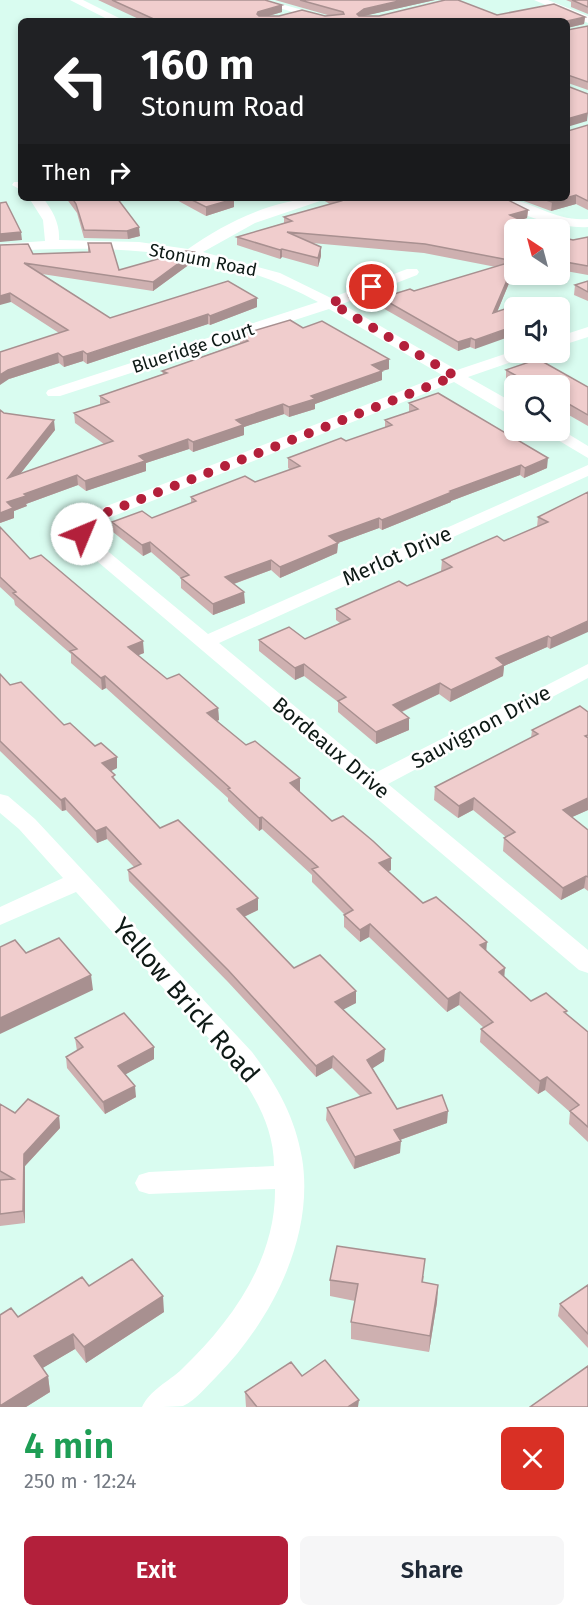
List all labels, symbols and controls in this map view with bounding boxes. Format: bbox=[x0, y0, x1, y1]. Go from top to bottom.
text: 160 m bbox=[141, 40, 254, 90]
icon: left bbox=[42, 42, 120, 120]
text: Stonum Road bbox=[141, 91, 305, 123]
icon: right bbox=[103, 156, 136, 189]
text: Then bbox=[42, 159, 91, 186]
north arrow bbox=[504, 219, 570, 285]
map controls bbox=[504, 219, 570, 441]
street label: Stonum Road bbox=[147, 239, 259, 281]
pin bbox=[346, 261, 397, 312]
icon: arrive bbox=[355, 270, 388, 303]
button: sound bbox=[504, 297, 570, 363]
street label: Blueridge Court bbox=[129, 318, 257, 378]
button: search bbox=[504, 375, 570, 441]
position arrow bbox=[50, 502, 114, 566]
street label: Merlot Drive bbox=[338, 520, 456, 592]
street label: Sauvignon Drive bbox=[407, 679, 555, 775]
street label: Bordeaux Drive bbox=[267, 691, 395, 805]
street label: Yellow Brick Road bbox=[106, 911, 266, 1089]
text: 4 min bbox=[24, 1424, 114, 1468]
button: close bbox=[501, 1427, 564, 1490]
text: 250 m · 12:24 bbox=[24, 1469, 136, 1493]
button: Exit bbox=[24, 1536, 288, 1605]
button: Share bbox=[300, 1536, 564, 1605]

